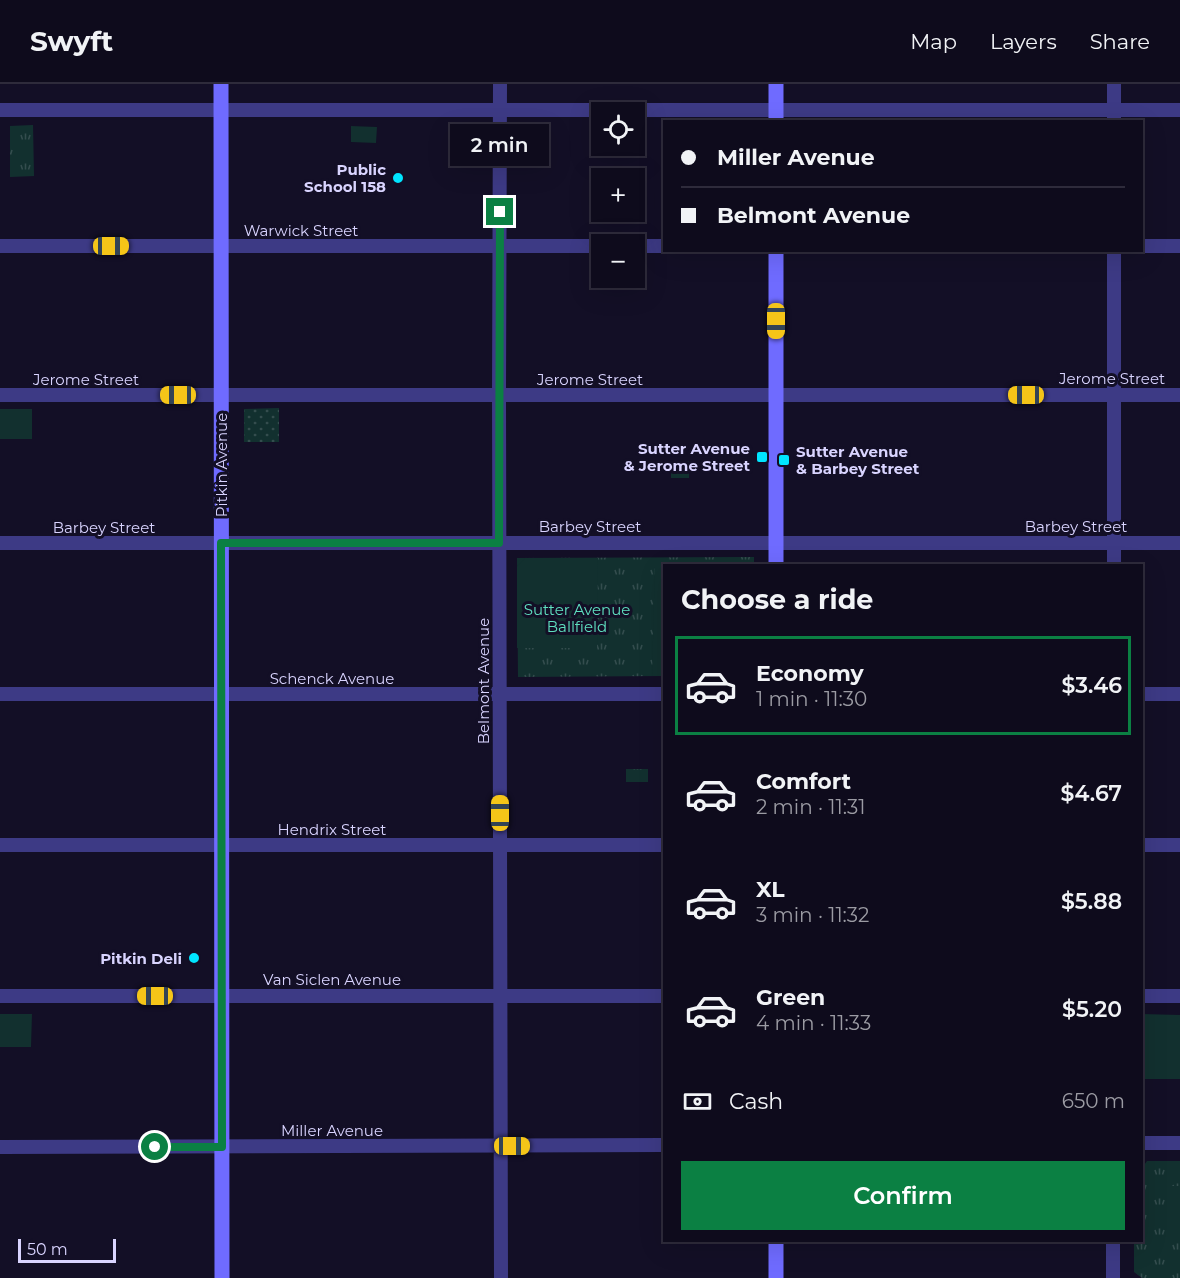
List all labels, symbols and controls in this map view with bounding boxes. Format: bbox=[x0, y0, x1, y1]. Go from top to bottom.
text: Swyft bbox=[30, 24, 113, 58]
text: Map bbox=[910, 29, 957, 54]
text: Layers bbox=[990, 29, 1057, 54]
text: Share bbox=[1090, 29, 1150, 54]
map controls bbox=[591, 102, 645, 288]
button: locate bbox=[591, 102, 645, 156]
callout: 2 min bbox=[450, 125, 550, 167]
text: 2 min bbox=[471, 133, 528, 157]
text: Miller Avenue bbox=[717, 144, 875, 171]
place label: Public School 158 bbox=[304, 160, 386, 196]
button: + bbox=[591, 168, 645, 222]
marker: Public School 158 bbox=[391, 171, 405, 185]
route end bbox=[486, 198, 513, 225]
text: Belmont Avenue bbox=[717, 202, 910, 229]
street label: Warwick Street bbox=[244, 221, 358, 240]
button: − bbox=[591, 234, 645, 288]
car bbox=[93, 237, 129, 255]
car bbox=[767, 303, 785, 339]
street label: Jerome Street bbox=[1058, 369, 1165, 388]
street label: Jerome Street bbox=[32, 370, 139, 389]
street label: Jerome Street bbox=[536, 370, 643, 389]
car bbox=[160, 386, 196, 404]
car bbox=[1008, 386, 1044, 404]
street label: Pitkin Avenue bbox=[212, 413, 231, 517]
place label: Sutter Avenue & Jerome Street bbox=[624, 439, 750, 475]
place label: Sutter Avenue & Barbey Street bbox=[796, 442, 920, 478]
marker: Sutter Avenue & Jerome Street bbox=[755, 450, 769, 464]
marker: Sutter Avenue & Barbey Street bbox=[777, 453, 791, 467]
street label: Barbey Street bbox=[539, 517, 641, 536]
street label: Barbey Street bbox=[1025, 517, 1127, 536]
street label: Barbey Street bbox=[53, 518, 155, 537]
text: Choose a ride bbox=[681, 583, 873, 616]
park label: Sutter Avenue Ballfield bbox=[524, 600, 630, 636]
street label: Belmont Avenue bbox=[474, 618, 493, 744]
icon: car bbox=[684, 659, 738, 713]
text: Economy bbox=[756, 660, 864, 687]
street label: Schenck Avenue bbox=[270, 669, 394, 688]
text: $3.46 bbox=[1061, 672, 1122, 699]
text: 1 min · 11:30 bbox=[756, 687, 867, 711]
icon: car bbox=[684, 767, 738, 821]
text: Comfort bbox=[756, 768, 851, 795]
text: $4.67 bbox=[1060, 780, 1122, 807]
car bbox=[491, 795, 509, 831]
text: 2 min · 11:31 bbox=[756, 795, 865, 819]
street label: Hendrix Street bbox=[278, 820, 386, 839]
icon: car bbox=[684, 875, 738, 929]
text: XL bbox=[756, 876, 785, 903]
text: $5.88 bbox=[1061, 888, 1122, 915]
text: 3 min · 11:32 bbox=[756, 903, 869, 927]
place label: Pitkin Deli bbox=[100, 949, 182, 968]
marker: Pitkin Deli bbox=[187, 951, 201, 965]
street label: Van Siclen Avenue bbox=[263, 970, 401, 989]
icon: car bbox=[684, 983, 738, 1037]
text: Green bbox=[756, 984, 825, 1011]
car bbox=[137, 987, 173, 1005]
text: $5.20 bbox=[1062, 996, 1122, 1023]
text: 4 min · 11:33 bbox=[756, 1011, 871, 1035]
icon: cash bbox=[681, 1085, 714, 1118]
text: Cash bbox=[729, 1088, 783, 1115]
text: 650 m bbox=[1062, 1089, 1125, 1113]
street label: Miller Avenue bbox=[281, 1121, 383, 1140]
route start bbox=[141, 1133, 168, 1160]
car bbox=[494, 1137, 530, 1155]
button: Confirm bbox=[681, 1161, 1125, 1230]
scale bar bbox=[18, 1236, 116, 1264]
text: 50 m bbox=[27, 1240, 68, 1259]

